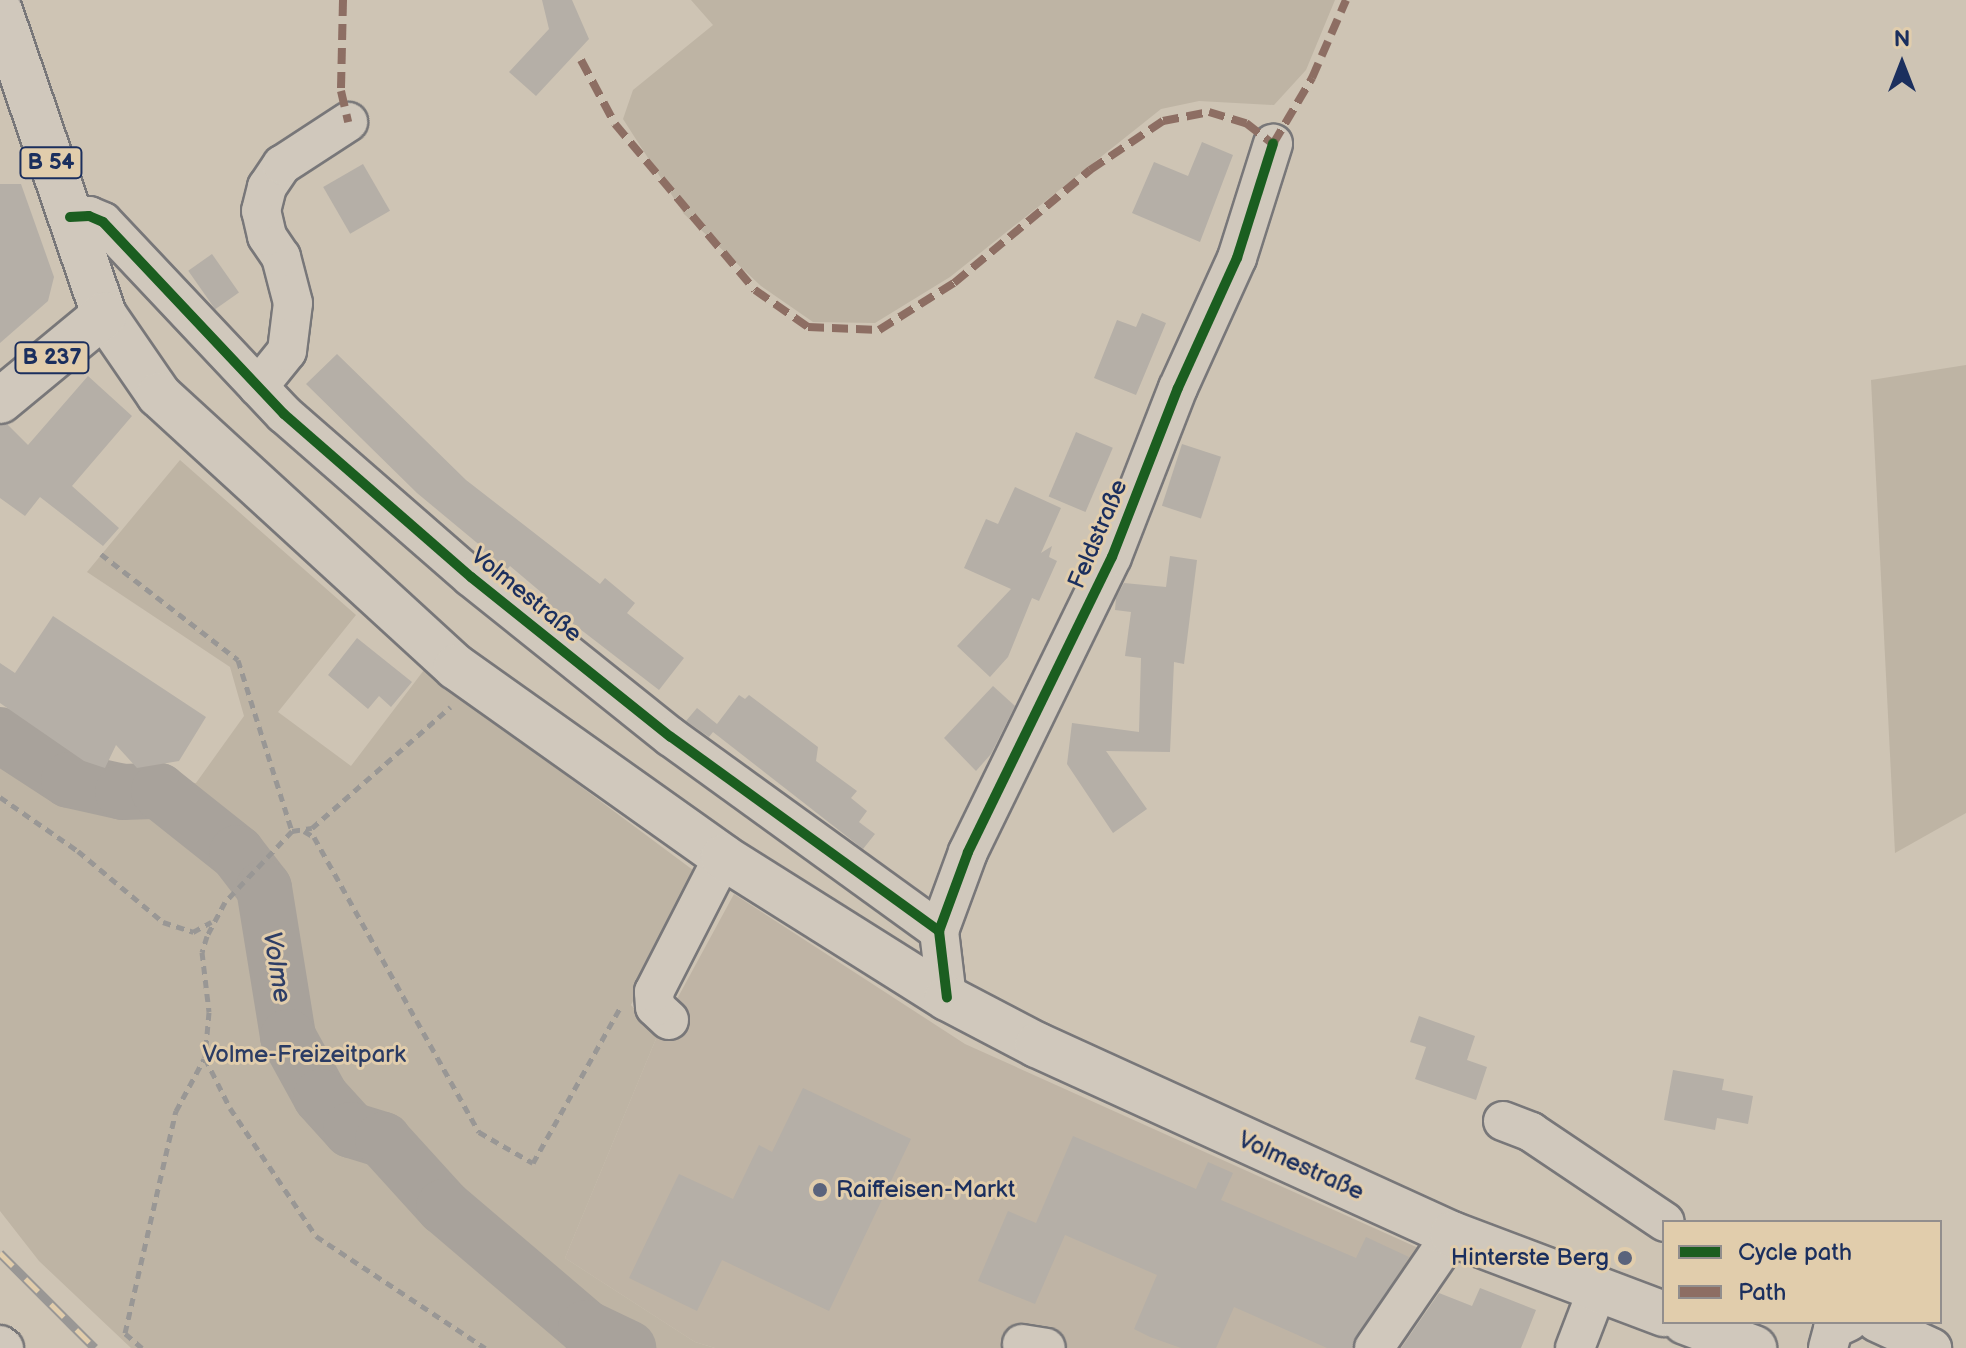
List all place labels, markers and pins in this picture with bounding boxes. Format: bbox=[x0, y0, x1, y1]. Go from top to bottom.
place label: Raiffeisen-Markt bbox=[836, 1176, 1015, 1204]
marker: Raiffeisen-Markt bbox=[811, 1181, 829, 1199]
place label: Hinterste Berg bbox=[1451, 1244, 1609, 1272]
marker: Hinterste Berg bbox=[1616, 1249, 1634, 1267]

